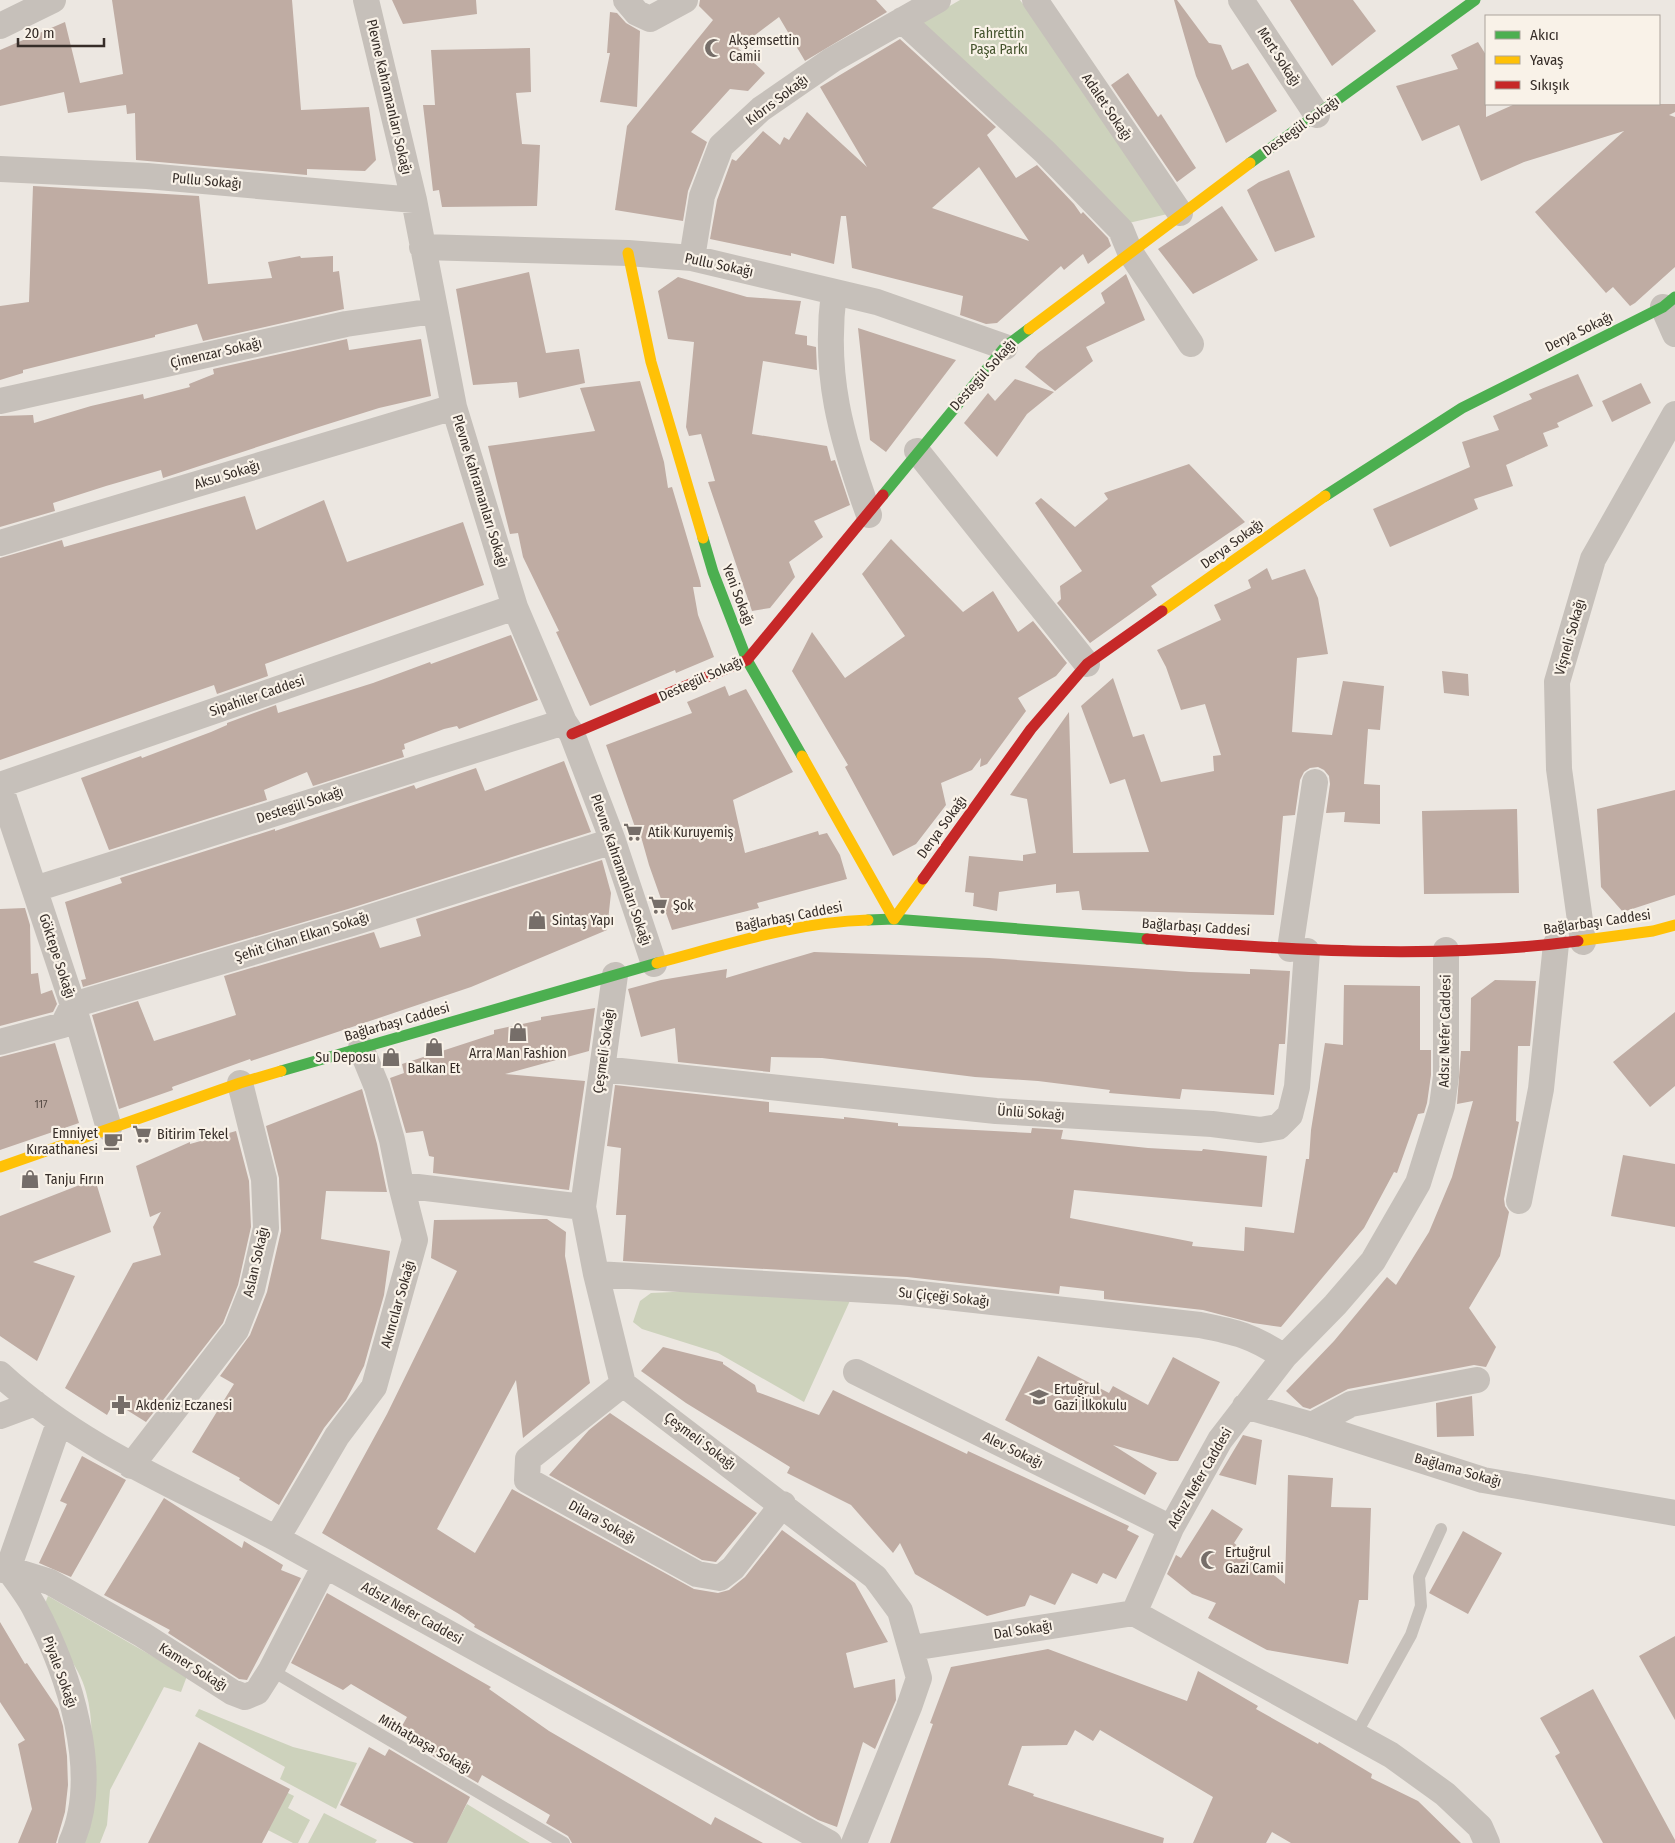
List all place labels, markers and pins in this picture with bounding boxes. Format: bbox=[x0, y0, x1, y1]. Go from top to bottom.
place label: Akşemsettin Camii bbox=[729, 32, 799, 65]
mosque icon: Akşemsettin Camii bbox=[703, 37, 725, 59]
supermarket icon: Atik Kuruyemiş bbox=[622, 821, 644, 843]
place label: Atik Kuruyemiş bbox=[648, 824, 733, 841]
supermarket icon: Şok bbox=[647, 894, 669, 916]
place label: Şok bbox=[673, 897, 694, 914]
shop icon: Sintaş Yapı bbox=[526, 909, 548, 931]
place label: Sintaş Yapı bbox=[552, 912, 614, 929]
shop icon: Arra Man Fashion bbox=[507, 1021, 529, 1043]
shop icon: Balkan Et bbox=[423, 1036, 445, 1058]
place label: Arra Man Fashion bbox=[469, 1045, 567, 1062]
shop icon: Su Deposu bbox=[380, 1046, 402, 1068]
place label: Su Deposu bbox=[315, 1049, 376, 1066]
place label: Balkan Et bbox=[408, 1060, 461, 1077]
supermarket icon: Bitirim Tekel bbox=[131, 1123, 153, 1145]
place label: Emniyet Kıraathanesi bbox=[26, 1125, 98, 1158]
place label: Bitirim Tekel bbox=[157, 1126, 229, 1143]
cafe icon: Emniyet Kıraathanesi bbox=[102, 1130, 124, 1152]
shop icon: Tanju Fırın bbox=[19, 1168, 41, 1190]
place label: Tanju Fırın bbox=[45, 1171, 104, 1188]
place label: Ertuğrul Gazi İlkokulu bbox=[1054, 1381, 1127, 1414]
school or university icon: Ertuğrul Gazi İlkokulu bbox=[1028, 1386, 1050, 1408]
pharmacy icon: Akdeniz Eczanesi bbox=[110, 1394, 132, 1416]
place label: Akdeniz Eczanesi bbox=[136, 1397, 232, 1414]
place label: Ertuğrul Gazi Camii bbox=[1225, 1544, 1284, 1577]
mosque icon: Ertuğrul Gazi Camii bbox=[1199, 1549, 1221, 1571]

